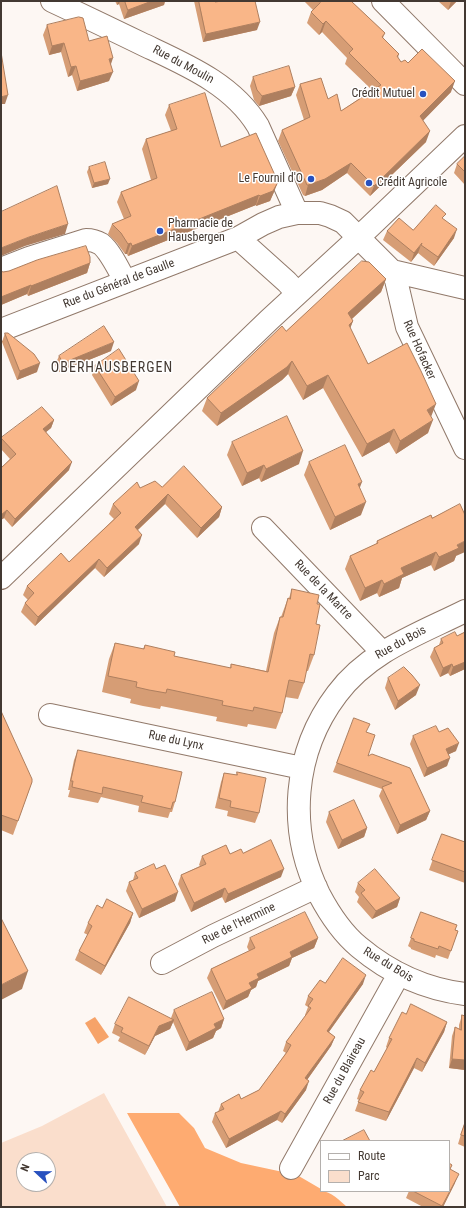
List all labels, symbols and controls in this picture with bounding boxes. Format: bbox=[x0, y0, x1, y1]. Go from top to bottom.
street label: Rue du Moulin bbox=[150, 43, 216, 87]
place label: Crédit Mutuel bbox=[351, 87, 415, 101]
marker: Crédit Mutuel bbox=[418, 89, 428, 99]
place label: Le Fournil d'O bbox=[238, 172, 303, 186]
marker: Le Fournil d'O bbox=[306, 174, 316, 184]
place label: Crédit Agricole bbox=[377, 176, 447, 190]
marker: Crédit Agricole bbox=[364, 178, 374, 188]
place label: Pharmacie de Hausbergen bbox=[168, 217, 233, 245]
marker: Pharmacie de Hausbergen bbox=[155, 226, 165, 236]
street label: Rue du Général de Gaulle bbox=[61, 256, 177, 312]
street label: Rue Hofacker bbox=[399, 318, 439, 382]
district label: OBERHAUSBERGEN bbox=[51, 360, 173, 376]
street label: Rue de la Martre bbox=[291, 557, 355, 623]
street label: Rue du Bois bbox=[373, 623, 429, 663]
street label: Rue du Lynx bbox=[147, 728, 205, 754]
street label: Rue de l'Hermine bbox=[200, 900, 278, 948]
street label: Rue du Bois bbox=[360, 944, 416, 986]
street label: Rue du Blaireau bbox=[321, 1035, 369, 1107]
legend bbox=[320, 1140, 450, 1192]
text: Route bbox=[358, 1149, 385, 1163]
north arrow bbox=[16, 1152, 56, 1192]
text: N bbox=[18, 1162, 33, 1173]
text: Parc bbox=[358, 1169, 379, 1183]

